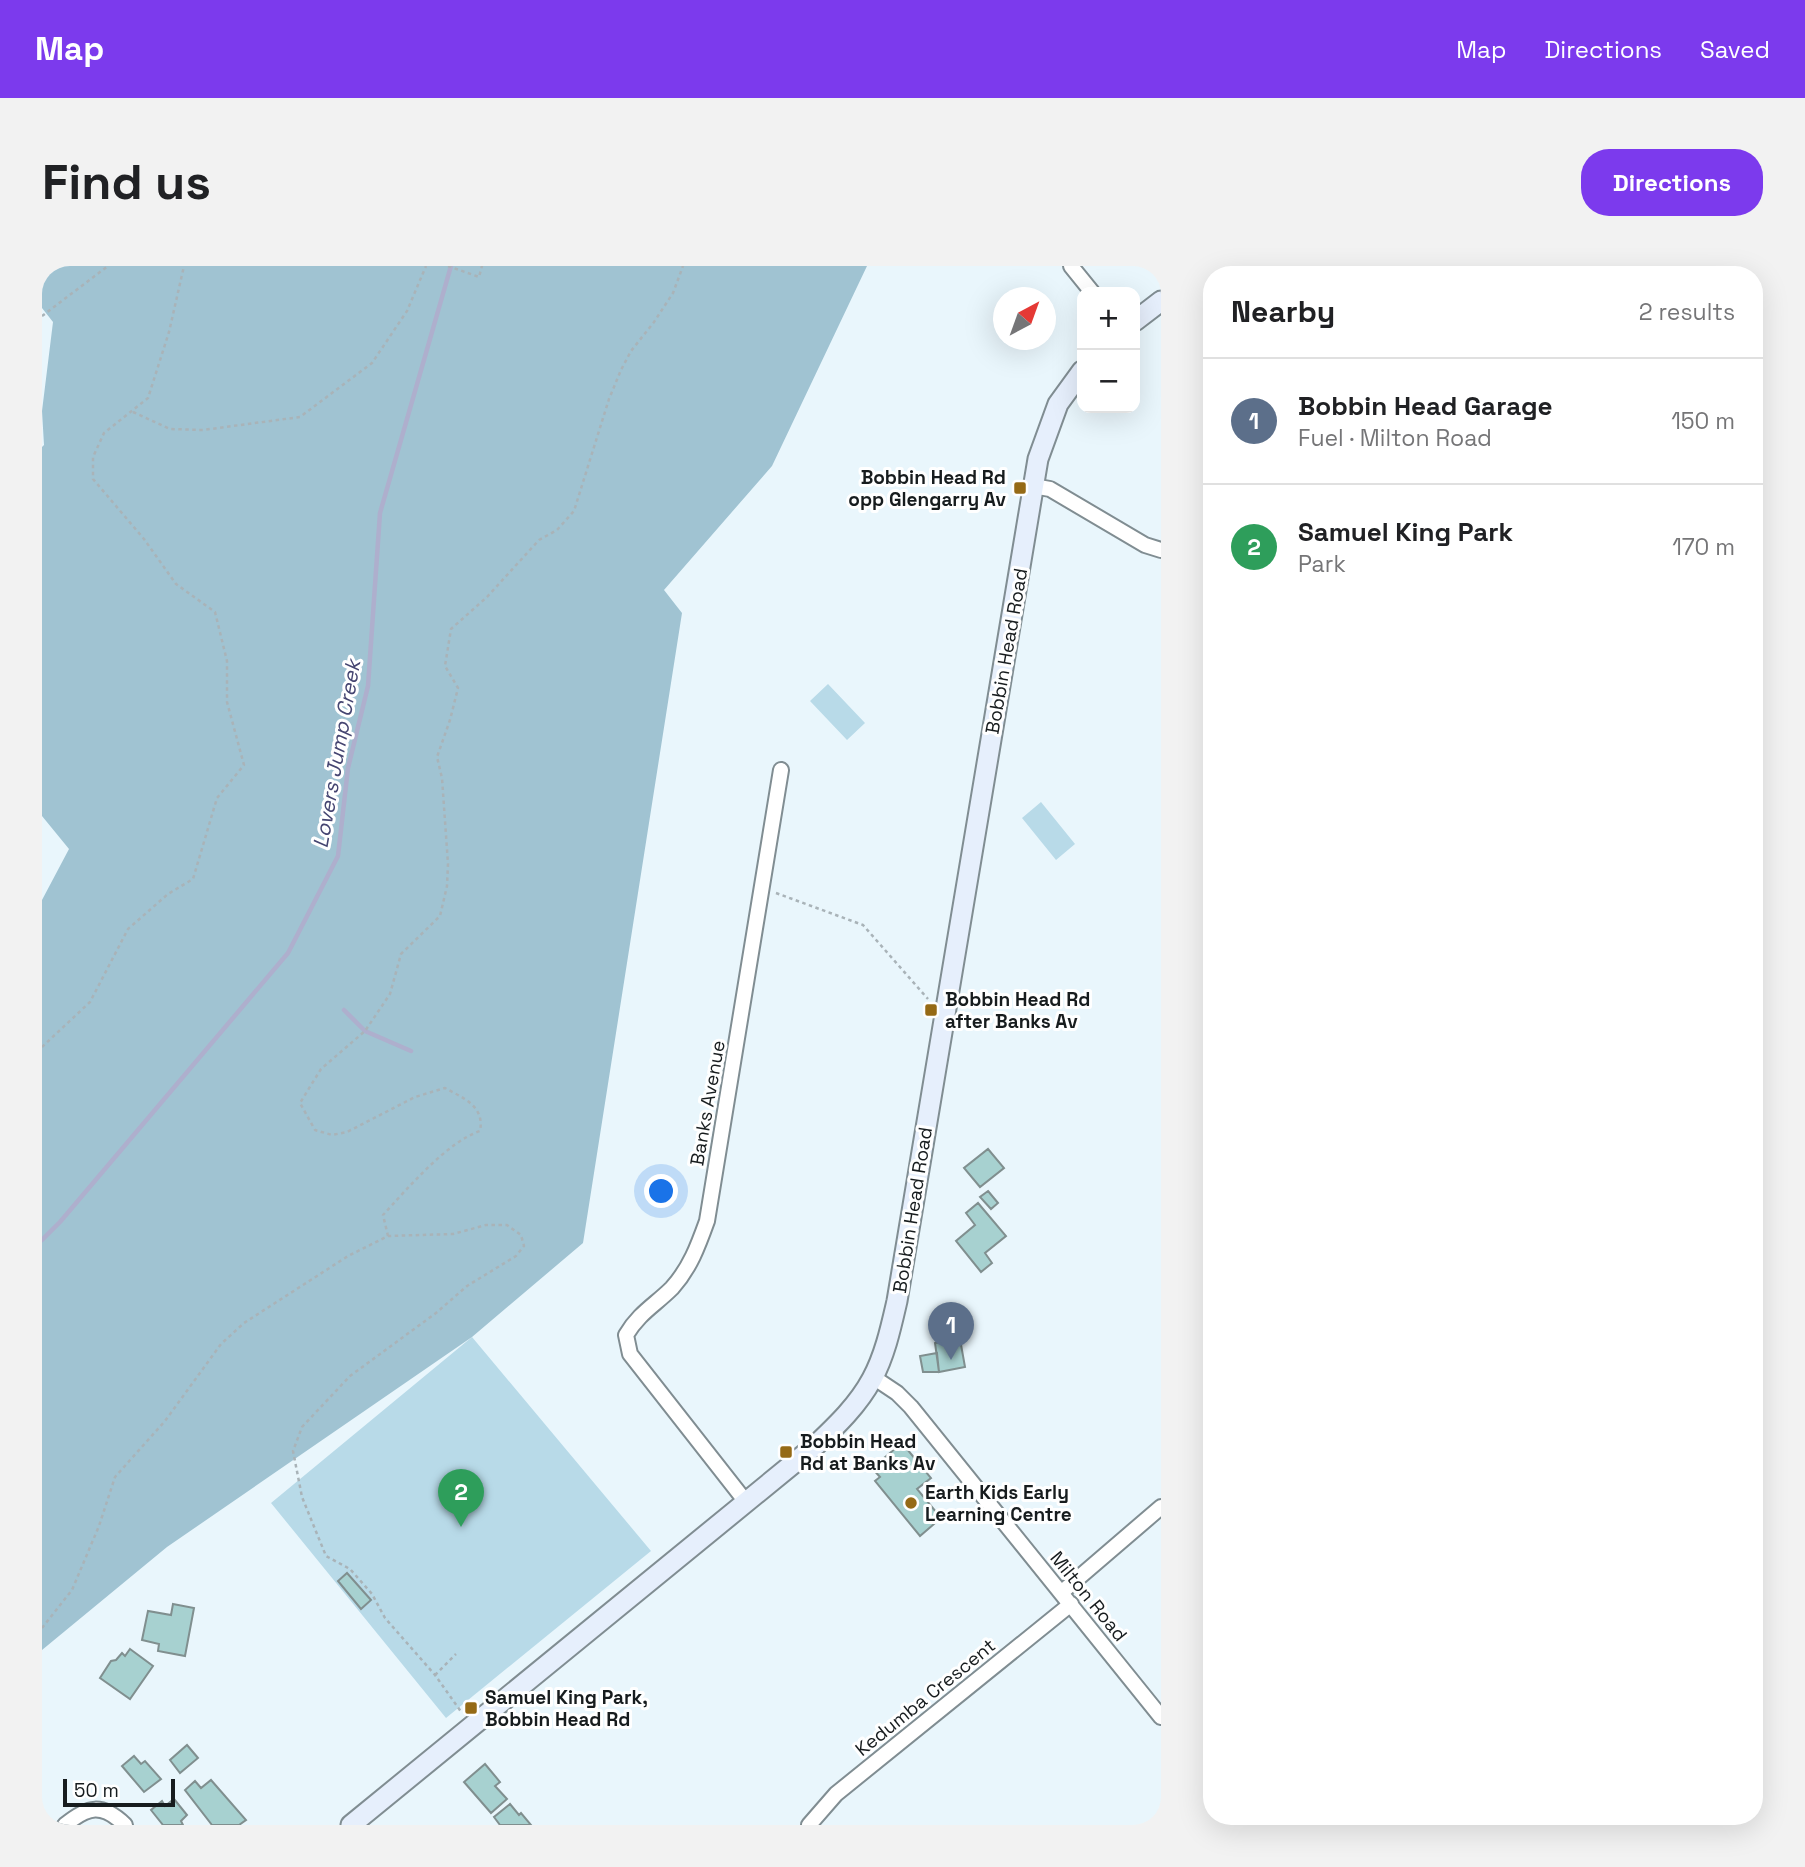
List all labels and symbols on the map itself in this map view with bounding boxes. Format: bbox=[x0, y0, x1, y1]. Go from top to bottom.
north arrow bbox=[993, 287, 1056, 350]
place label: Bobbin Head Rd opp Glengarry Av bbox=[848, 465, 1007, 512]
marker: Bobbin Head Rd opp Glengarry Av bbox=[1012, 480, 1028, 496]
street label: Bobbin Head Road bbox=[980, 566, 1033, 736]
water label: Lovers Jump Creek bbox=[307, 655, 367, 850]
place label: Bobbin Head Rd after Banks Av bbox=[945, 987, 1090, 1034]
marker: Bobbin Head Rd after Banks Av bbox=[923, 1002, 939, 1018]
street label: Banks Avenue bbox=[684, 1038, 731, 1168]
street label: Bobbin Head Road bbox=[887, 1125, 938, 1295]
your location bbox=[644, 1174, 678, 1208]
pin: 1 bbox=[928, 1302, 974, 1360]
place label: Bobbin Head Rd at Banks Av bbox=[800, 1429, 936, 1476]
marker: Bobbin Head Rd at Banks Av bbox=[778, 1444, 794, 1460]
pin: 2 bbox=[438, 1469, 484, 1527]
place label: Earth Kids Early Learning Centre bbox=[925, 1480, 1072, 1527]
marker: Earth Kids Early Learning Centre bbox=[903, 1495, 919, 1511]
street label: Milton Road bbox=[1045, 1546, 1133, 1647]
street label: Kedumba Crescent bbox=[850, 1633, 1001, 1762]
place label: Samuel King Park, Bobbin Head Rd bbox=[485, 1685, 648, 1732]
marker: Samuel King Park, Bobbin Head Rd bbox=[463, 1700, 479, 1716]
scale bar bbox=[63, 1776, 175, 1808]

